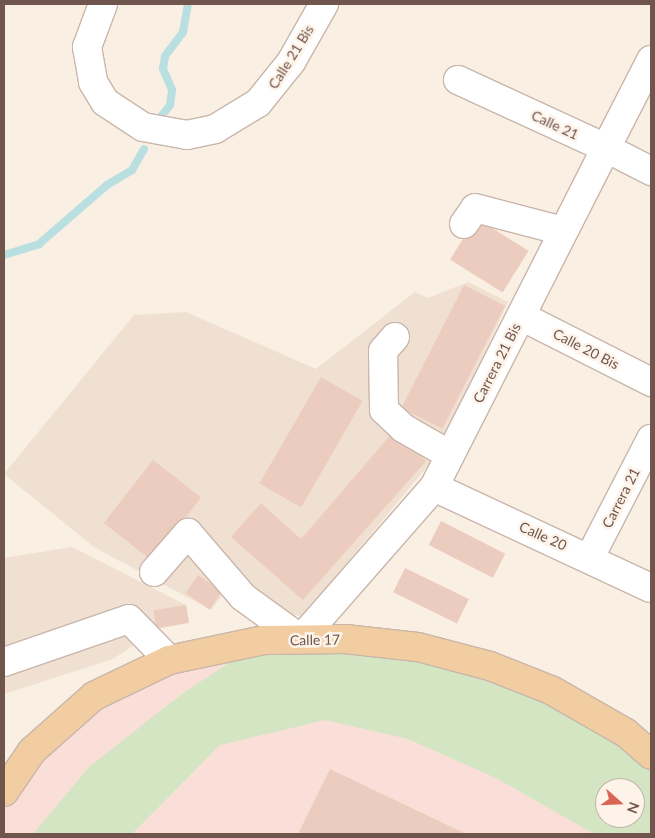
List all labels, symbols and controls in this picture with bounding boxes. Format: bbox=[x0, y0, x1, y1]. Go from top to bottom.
street label: Calle 21 Bis bbox=[265, 22, 317, 92]
street label: Calle 21 bbox=[529, 107, 581, 143]
street label: Carrera 21 Bis bbox=[470, 320, 524, 406]
street label: Calle 20 Bis bbox=[550, 325, 622, 373]
street label: Carrera 21 bbox=[599, 465, 643, 531]
street label: Calle 20 bbox=[517, 518, 569, 554]
street label: Calle 17 bbox=[290, 631, 340, 649]
north arrow bbox=[595, 778, 645, 828]
text: N bbox=[624, 800, 643, 816]

